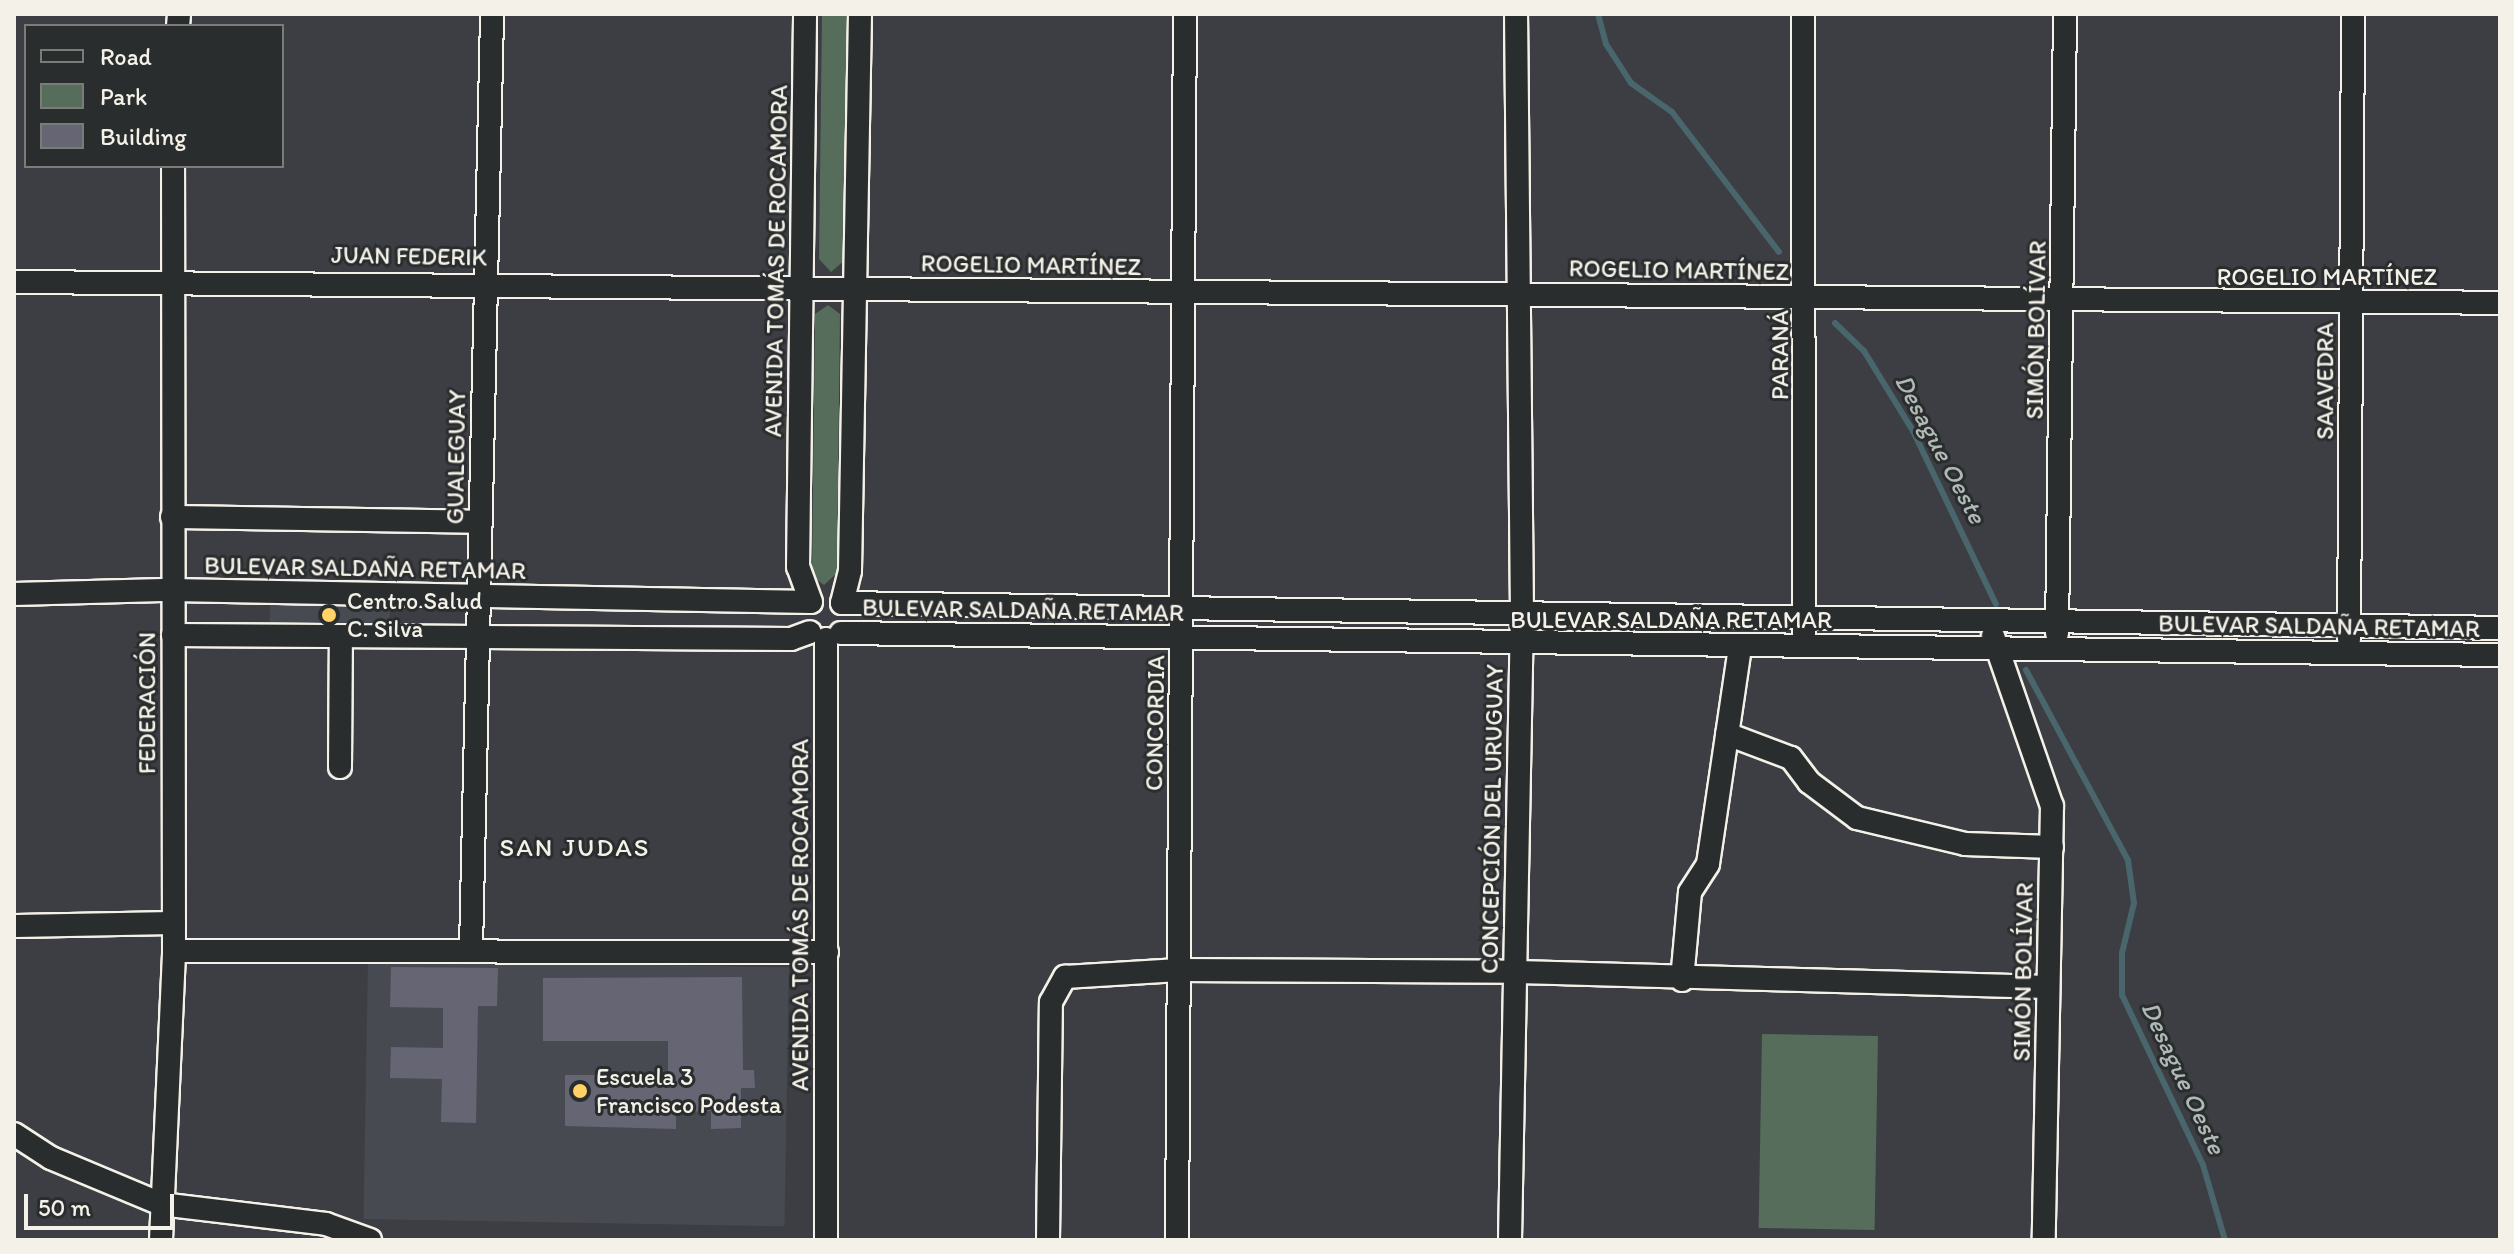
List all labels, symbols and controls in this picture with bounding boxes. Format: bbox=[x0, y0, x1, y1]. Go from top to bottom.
legend bbox=[24, 24, 284, 168]
text: Road bbox=[100, 42, 152, 71]
text: Park bbox=[100, 82, 147, 111]
street label: AVENIDA TOMÁS DE ROCAMORA bbox=[759, 85, 793, 437]
text: Building bbox=[100, 122, 187, 151]
street label: JUAN FEDERIK bbox=[330, 240, 488, 272]
street label: SIMÓN BOLÍVAR bbox=[2020, 240, 2052, 420]
street label: ROGELIO MARTÍNEZ bbox=[920, 249, 1142, 281]
street label: ROGELIO MARTÍNEZ bbox=[1568, 254, 1790, 286]
street label: ROGELIO MARTÍNEZ bbox=[2217, 263, 2437, 291]
street label: PARANÁ bbox=[1766, 310, 1794, 400]
street label: SAAVEDRA bbox=[2311, 322, 2339, 440]
water label: Desague Oeste bbox=[1888, 369, 1992, 529]
street label: GUALEGUAY bbox=[440, 389, 472, 525]
street label: BULEVAR SALDAÑA RETAMAR bbox=[204, 551, 526, 585]
place label: Centro Salud C. Silva bbox=[347, 587, 482, 643]
street label: BULEVAR SALDAÑA RETAMAR bbox=[862, 593, 1184, 627]
marker: Centro Salud C. Silva bbox=[318, 604, 340, 626]
street label: BULEVAR SALDAÑA RETAMAR bbox=[1511, 606, 1831, 634]
street label: BULEVAR SALDAÑA RETAMAR bbox=[2158, 609, 2480, 643]
street label: FEDERACIÓN bbox=[133, 632, 161, 774]
street label: CONCORDIA bbox=[1139, 655, 1171, 791]
street label: CONCEPCIÓN DEL URUGUAY bbox=[1475, 664, 1509, 974]
street label: AVENIDA TOMÁS DE ROCAMORA bbox=[786, 739, 814, 1091]
district label: SAN JUDAS bbox=[500, 832, 650, 864]
street label: SIMÓN BOLÍVAR bbox=[2007, 882, 2039, 1062]
water label: Desague Oeste bbox=[2134, 997, 2232, 1159]
place label: Escuela 3 Francisco Podesta bbox=[596, 1063, 782, 1119]
marker: Escuela 3 Francisco Podesta bbox=[571, 1082, 589, 1100]
scale bar bbox=[28, 1178, 178, 1228]
text: 50 m bbox=[38, 1193, 91, 1222]

